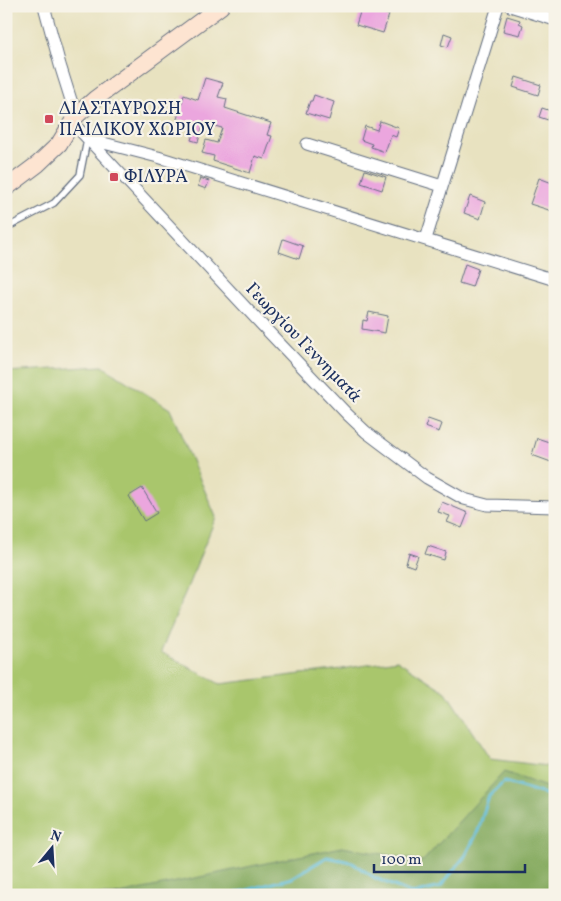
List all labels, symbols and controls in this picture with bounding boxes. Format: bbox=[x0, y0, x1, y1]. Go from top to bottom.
place label: ΔΙΑΣΤΑΥΡΩΣΗ ΠΑΙΔΙΚΟΥ ΧΩΡΙΟΥ bbox=[59, 97, 216, 143]
marker: ΔΙΑΣΤΑΥΡΩΣΗ ΠΑΙΔΙΚΟΥ ΧΩΡΙΟΥ bbox=[43, 113, 55, 125]
place label: ΦΙΛΥΡΑ bbox=[124, 165, 188, 190]
marker: ΦΙΛΥΡΑ bbox=[108, 171, 120, 183]
street label: Γεωργίου Γεννηματά bbox=[239, 277, 367, 409]
north arrow bbox=[28, 824, 78, 874]
text: N bbox=[48, 826, 63, 848]
scale bar bbox=[374, 841, 525, 873]
text: 100 m bbox=[381, 850, 421, 871]

